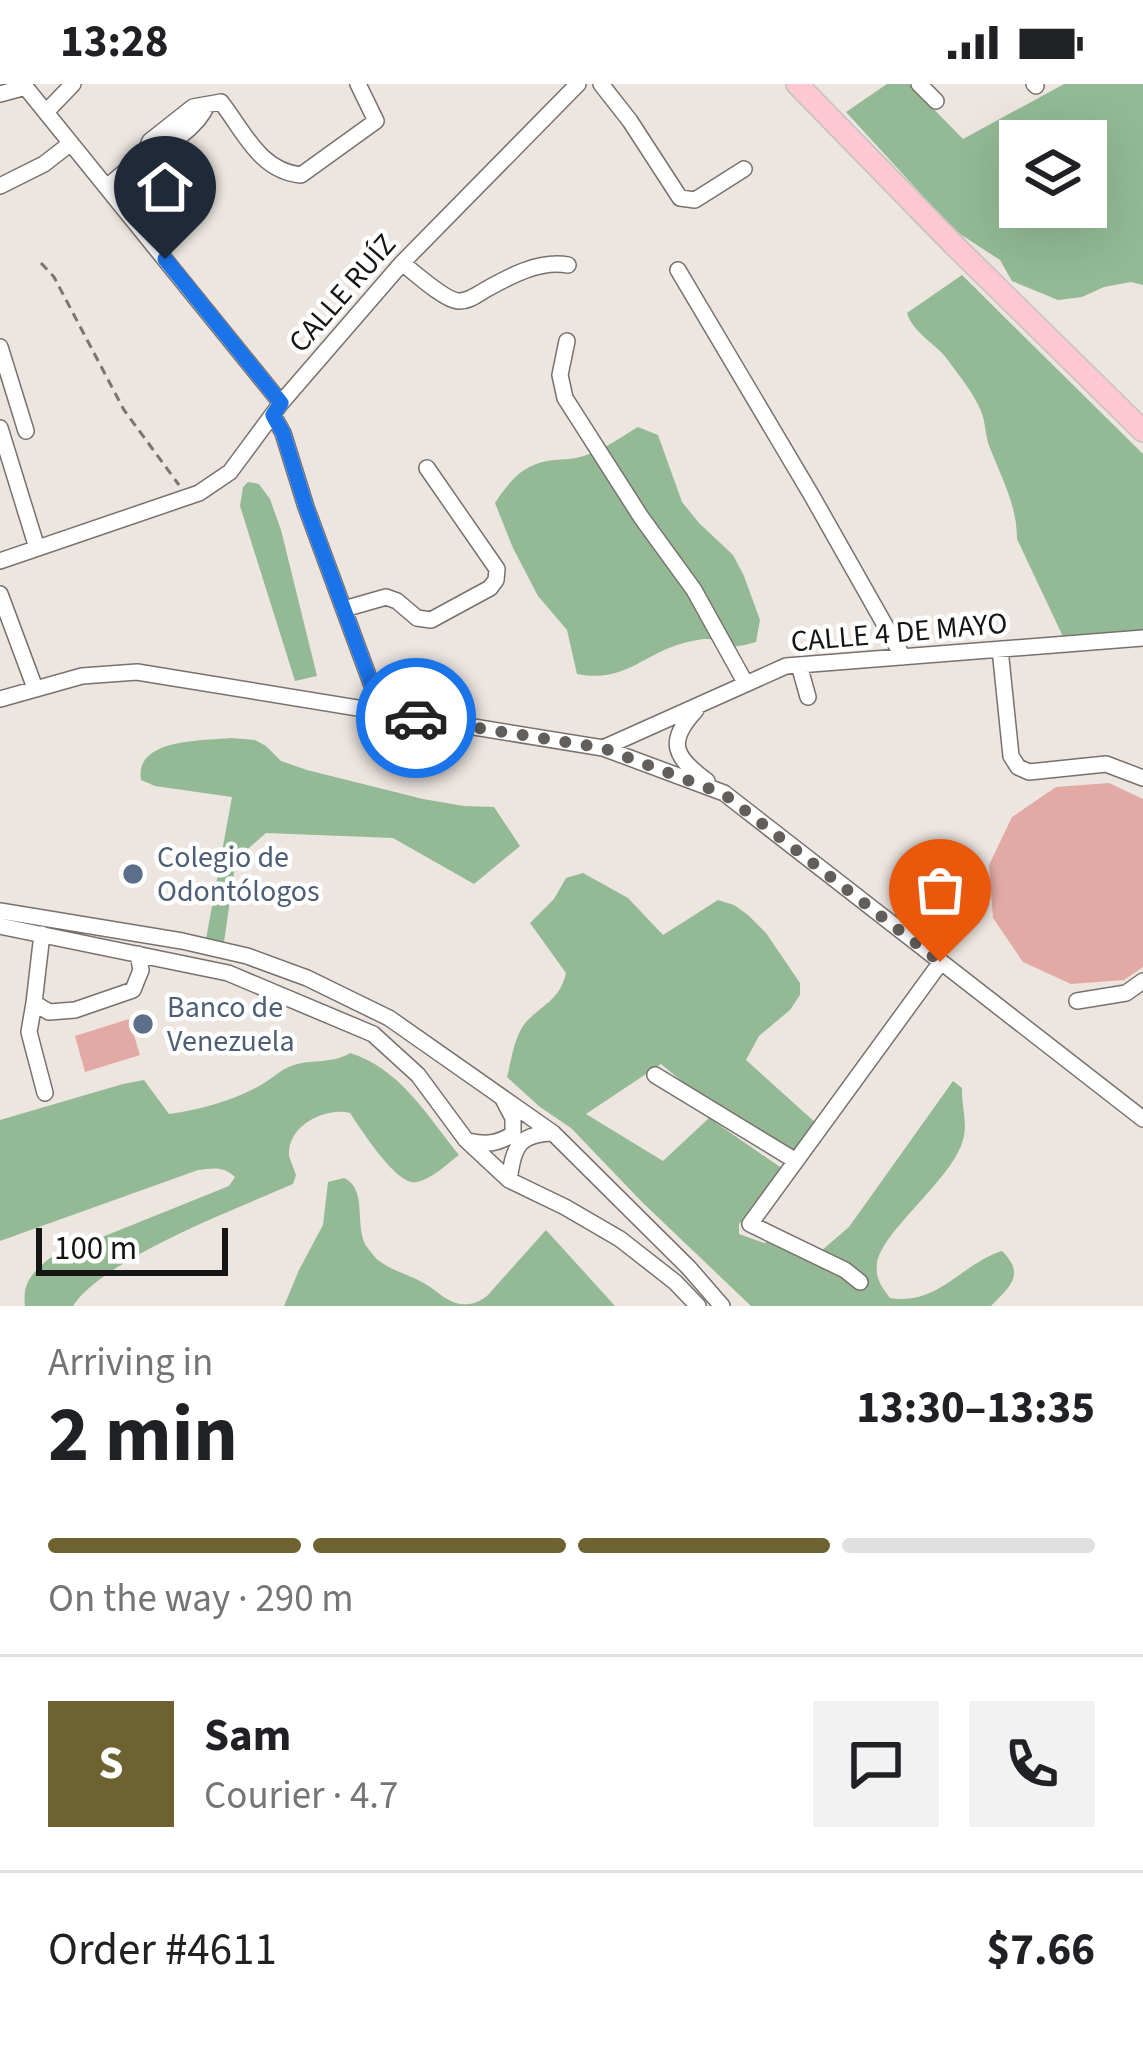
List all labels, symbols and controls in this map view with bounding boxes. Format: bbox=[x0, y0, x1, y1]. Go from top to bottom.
text: 13:28 bbox=[60, 10, 169, 74]
map controls bbox=[999, 120, 1107, 228]
button: layers bbox=[999, 120, 1107, 228]
pin bbox=[114, 136, 216, 259]
icon: home bbox=[132, 154, 198, 220]
street label: CALLE RUÍZ bbox=[279, 225, 406, 362]
street label: CALLE 4 DE MAYO bbox=[789, 602, 1009, 663]
courier bbox=[356, 658, 476, 778]
icon: car bbox=[383, 685, 449, 751]
place label: Colegio de Odontólogos bbox=[157, 836, 320, 913]
pin bbox=[889, 839, 991, 962]
icon: bag bbox=[907, 857, 973, 923]
marker: Colegio de Odontólogos bbox=[120, 861, 146, 887]
place label: Banco de Venezuela bbox=[167, 986, 295, 1063]
marker: Banco de Venezuela bbox=[130, 1011, 156, 1037]
scale bar bbox=[36, 1222, 228, 1275]
text: 100 m bbox=[54, 1225, 137, 1272]
text: Arriving in bbox=[48, 1335, 213, 1391]
text: 13:30–13:35 bbox=[856, 1376, 1095, 1440]
text: 2 min bbox=[48, 1380, 238, 1491]
text: On the way · 290 m bbox=[48, 1571, 354, 1627]
button: chat bbox=[813, 1701, 939, 1827]
button: phone bbox=[969, 1701, 1095, 1827]
text: Sam bbox=[204, 1704, 291, 1768]
text: S bbox=[98, 1732, 124, 1796]
text: Courier · 4.7 bbox=[204, 1768, 398, 1824]
text: Order #4611 bbox=[48, 1918, 277, 1982]
text: $7.66 bbox=[986, 1918, 1095, 1982]

